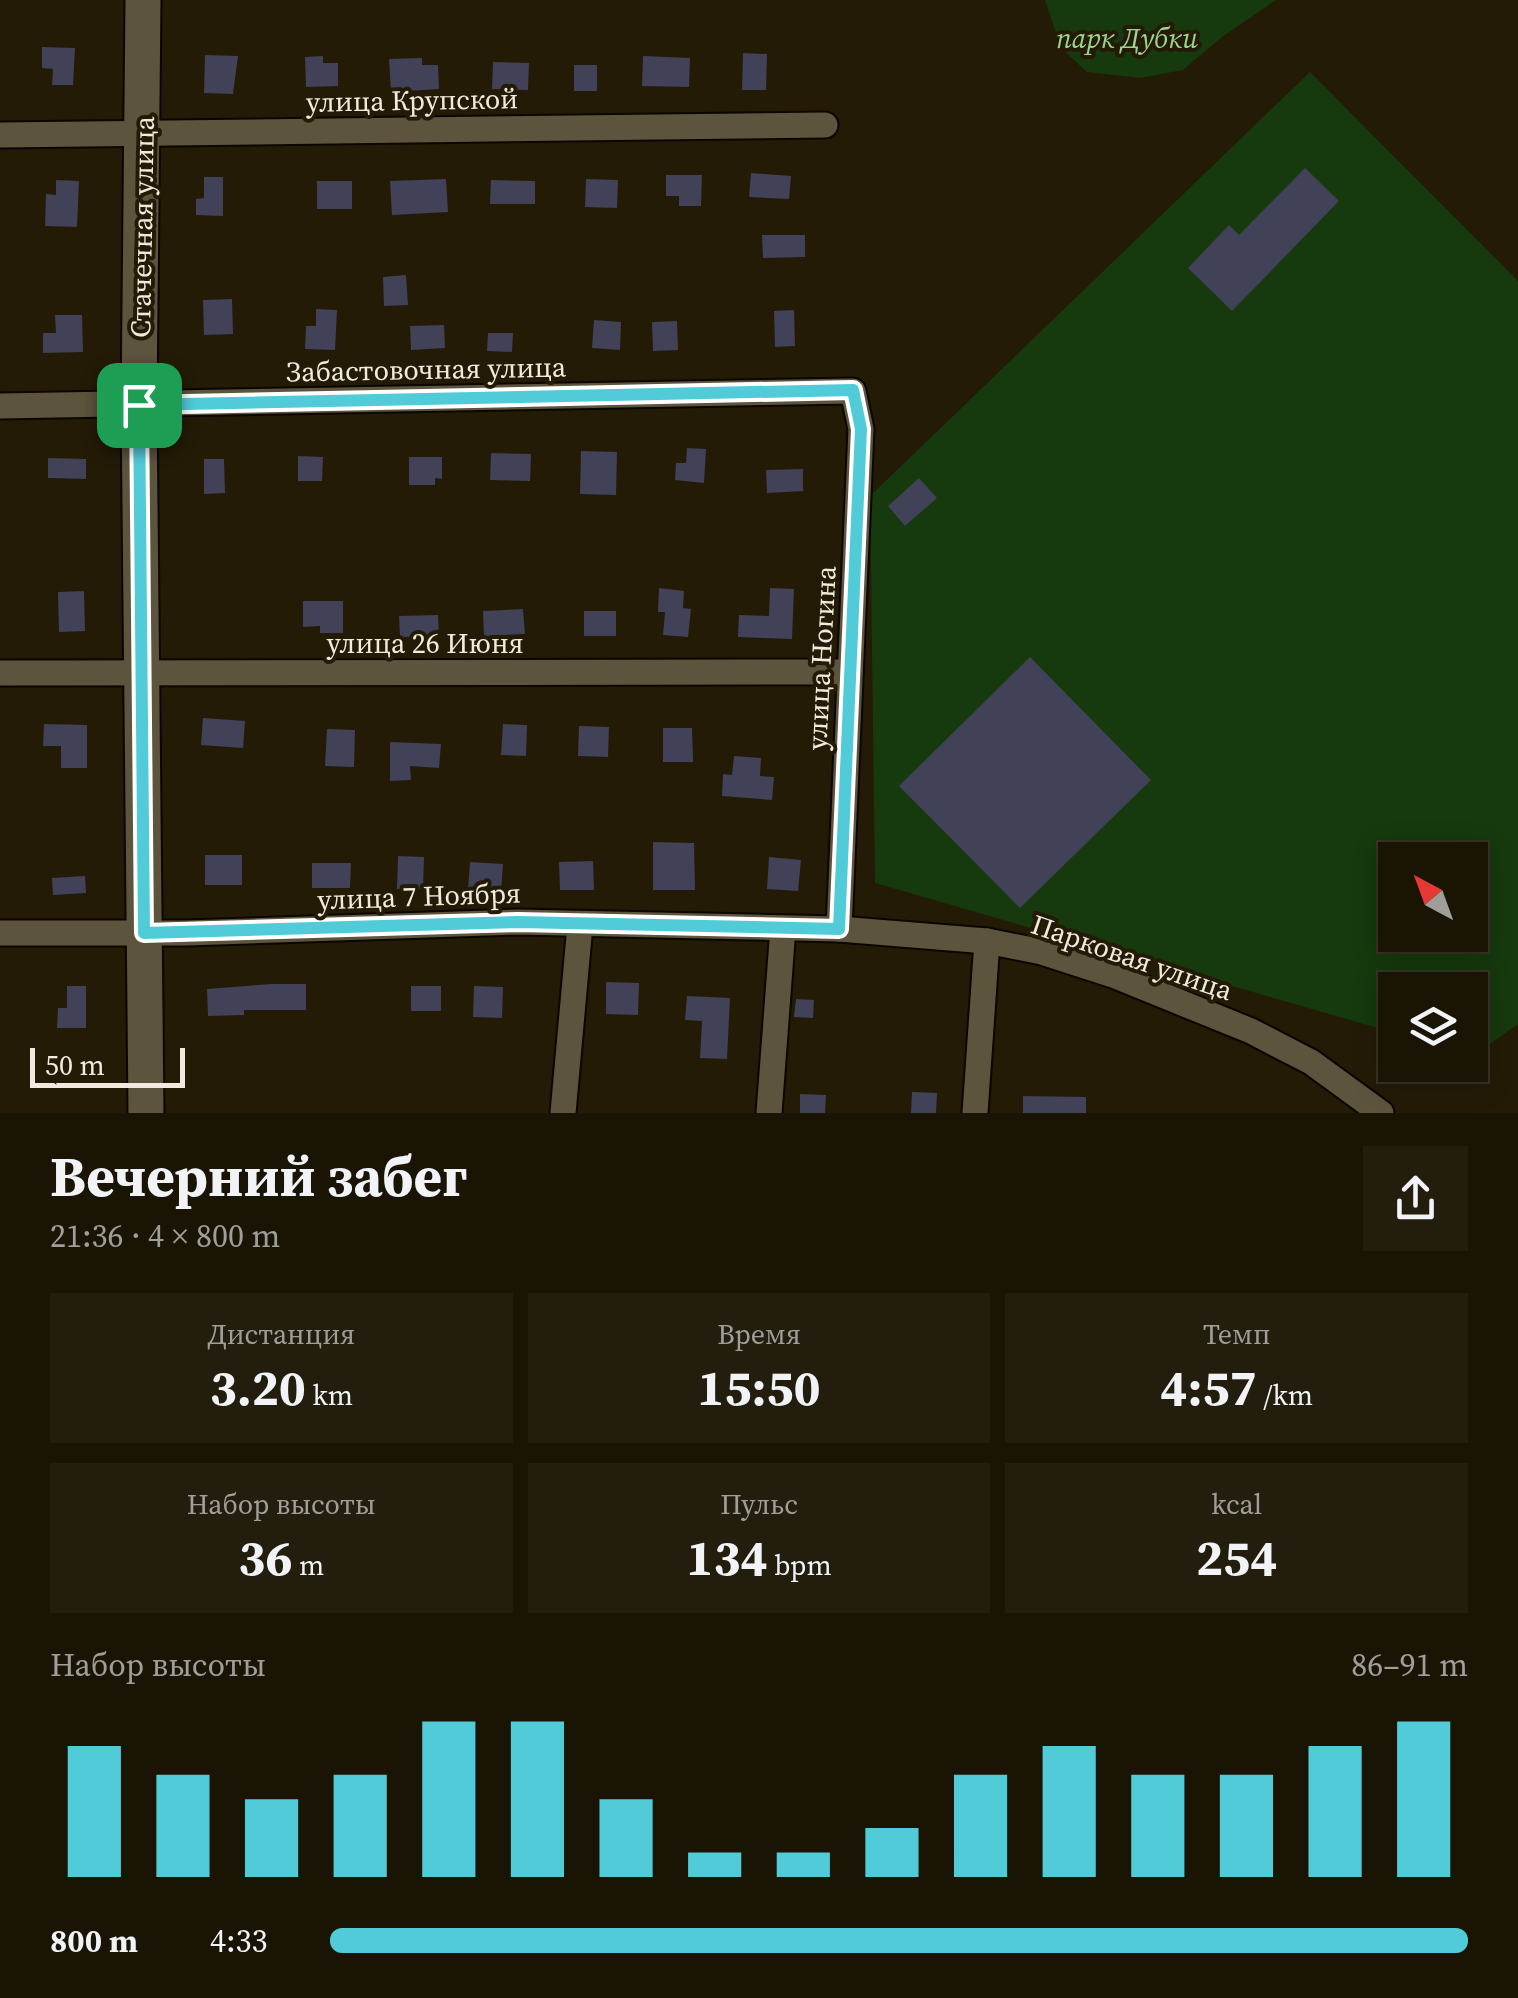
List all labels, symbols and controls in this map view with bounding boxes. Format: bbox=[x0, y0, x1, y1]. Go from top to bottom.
park label: парк Дубки bbox=[1056, 19, 1198, 57]
street label: улица Крупской bbox=[305, 79, 519, 121]
street label: Стачечная улица bbox=[121, 115, 163, 338]
street label: Забастовочная улица bbox=[286, 348, 567, 390]
pin bbox=[97, 363, 182, 448]
icon: arrive bbox=[112, 378, 167, 433]
street label: улица Ногина bbox=[797, 564, 845, 751]
street label: улица 26 Июня bbox=[326, 624, 524, 662]
north arrow bbox=[1378, 842, 1488, 952]
map controls bbox=[1378, 842, 1488, 1082]
street label: улица 7 Ноября bbox=[317, 873, 521, 919]
street label: Парковая улица bbox=[1026, 905, 1238, 1009]
button: layers bbox=[1378, 972, 1488, 1082]
scale bar bbox=[30, 1043, 185, 1088]
text: 50 m bbox=[45, 1046, 105, 1084]
text: Вечерний забег bbox=[50, 1139, 468, 1214]
button: share bbox=[1363, 1146, 1468, 1251]
text: 21:36 · 4 × 800 m bbox=[50, 1214, 280, 1258]
text: Дистанция bbox=[207, 1315, 355, 1353]
text: Время bbox=[717, 1315, 801, 1353]
text: Темп bbox=[1203, 1315, 1270, 1353]
text: 3.20 bbox=[210, 1353, 306, 1422]
text: 15:50 bbox=[697, 1353, 821, 1422]
text: 4:57 bbox=[1160, 1353, 1257, 1422]
text: km bbox=[306, 1376, 353, 1414]
text: /km bbox=[1257, 1376, 1313, 1414]
text: Набор высоты bbox=[187, 1485, 376, 1523]
text: Пульс bbox=[720, 1485, 798, 1523]
text: kcal bbox=[1211, 1485, 1262, 1523]
text: 36 bbox=[238, 1523, 293, 1592]
text: 134 bbox=[686, 1523, 768, 1592]
text: 254 bbox=[1196, 1523, 1277, 1592]
text: m bbox=[293, 1546, 324, 1584]
text: bpm bbox=[768, 1546, 832, 1584]
text: Набор высоты bbox=[50, 1643, 266, 1687]
text: 86–91 m bbox=[1351, 1643, 1468, 1687]
text: 800 m bbox=[50, 1919, 138, 1963]
text: 4:33 bbox=[210, 1919, 268, 1963]

